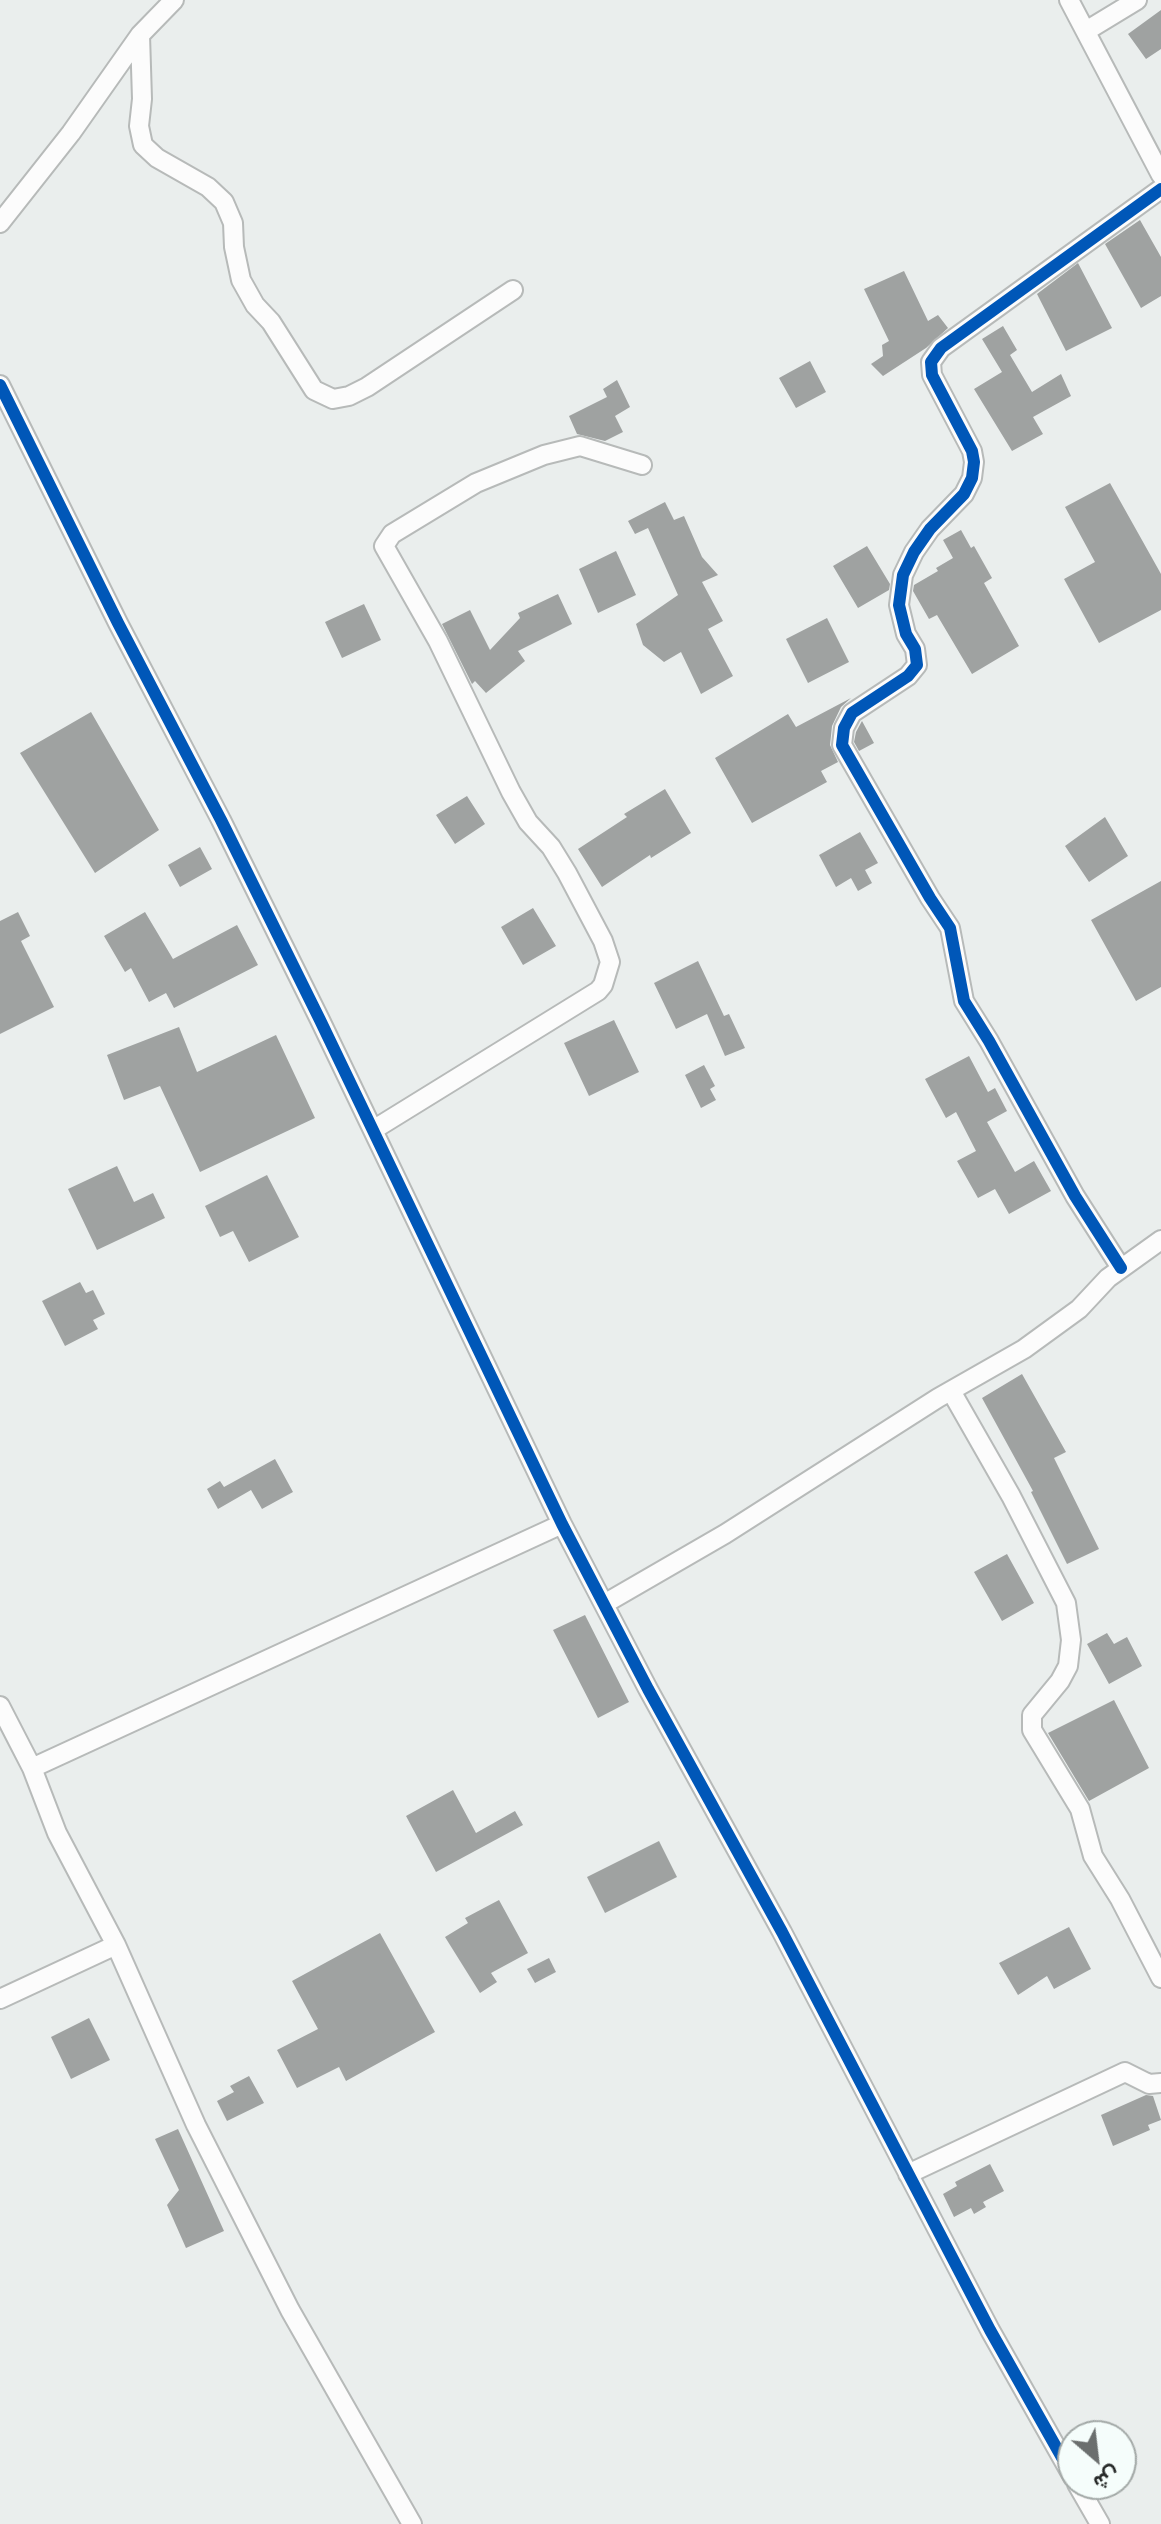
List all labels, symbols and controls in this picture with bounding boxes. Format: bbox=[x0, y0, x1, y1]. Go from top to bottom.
north arrow bbox=[1057, 2420, 1137, 2500]
text: ش bbox=[1089, 2461, 1126, 2498]

